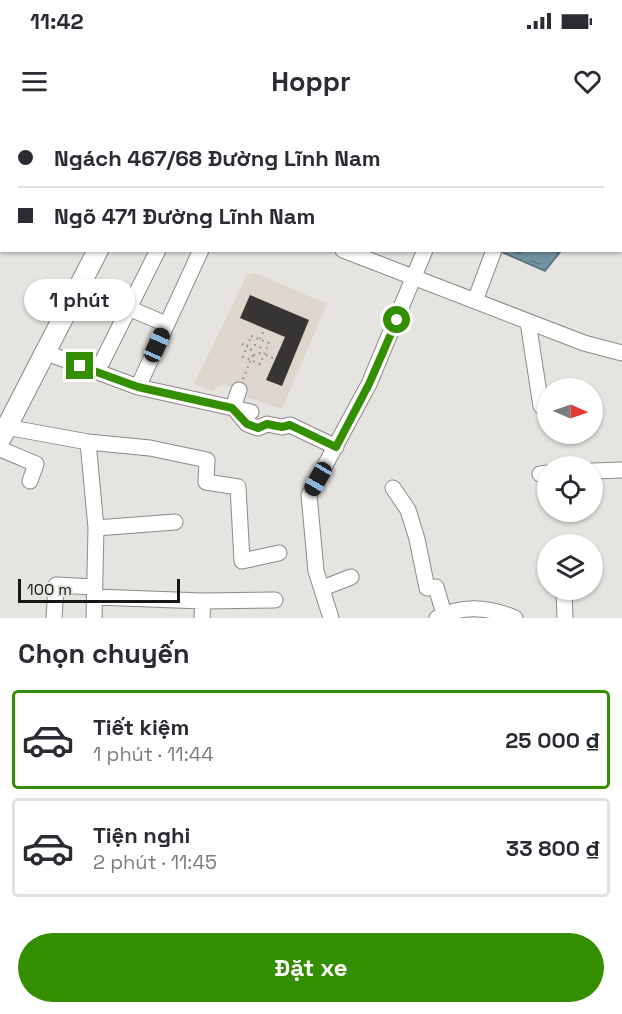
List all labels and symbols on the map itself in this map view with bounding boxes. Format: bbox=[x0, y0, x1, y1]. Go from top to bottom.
callout: 1 phút bbox=[25, 279, 136, 321]
route start bbox=[383, 306, 410, 333]
car bbox=[141, 325, 173, 365]
route end bbox=[66, 352, 93, 379]
north arrow bbox=[537, 378, 603, 444]
car bbox=[301, 459, 335, 499]
scale bar bbox=[18, 576, 180, 604]

